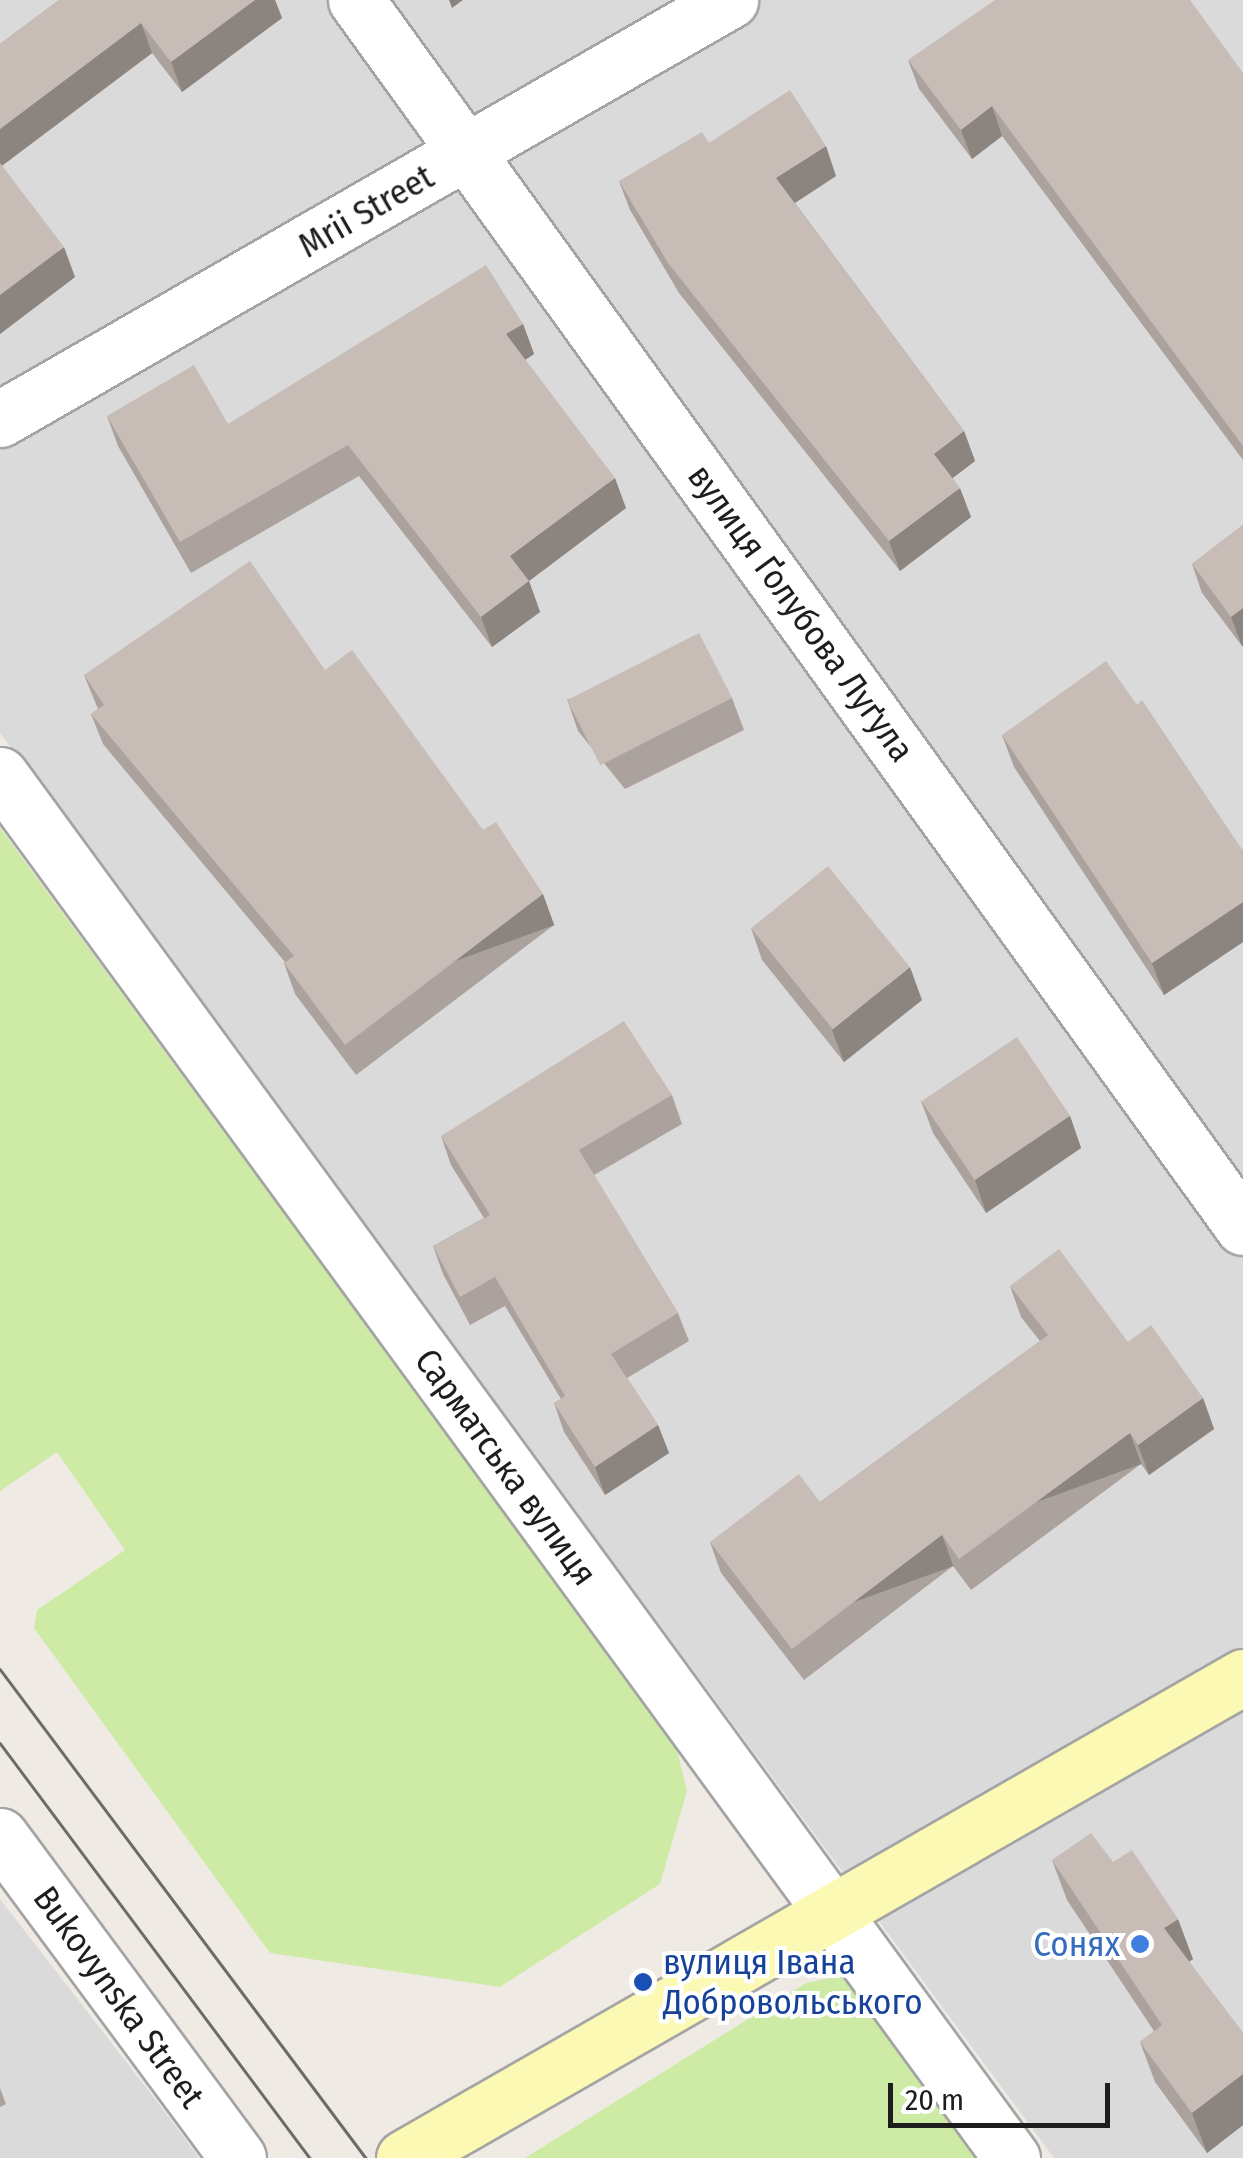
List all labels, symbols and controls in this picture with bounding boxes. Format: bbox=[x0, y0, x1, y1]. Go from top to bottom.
street label: Mrii Street bbox=[291, 156, 441, 266]
street label: вулиця Ґолубова Луґула bbox=[679, 456, 923, 770]
street label: Сарматська вулиця bbox=[406, 1341, 606, 1593]
street label: Bukovynska Street bbox=[25, 1878, 213, 2116]
place label: Сонях bbox=[1033, 1923, 1120, 1965]
marker: Сонях bbox=[1129, 1933, 1151, 1955]
place label: вулиця Івана Добровольського bbox=[663, 1941, 923, 2023]
marker: вулиця Івана Добровольського bbox=[632, 1971, 654, 1993]
scale bar bbox=[893, 2063, 1116, 2125]
text: 20 m bbox=[905, 2082, 964, 2118]

